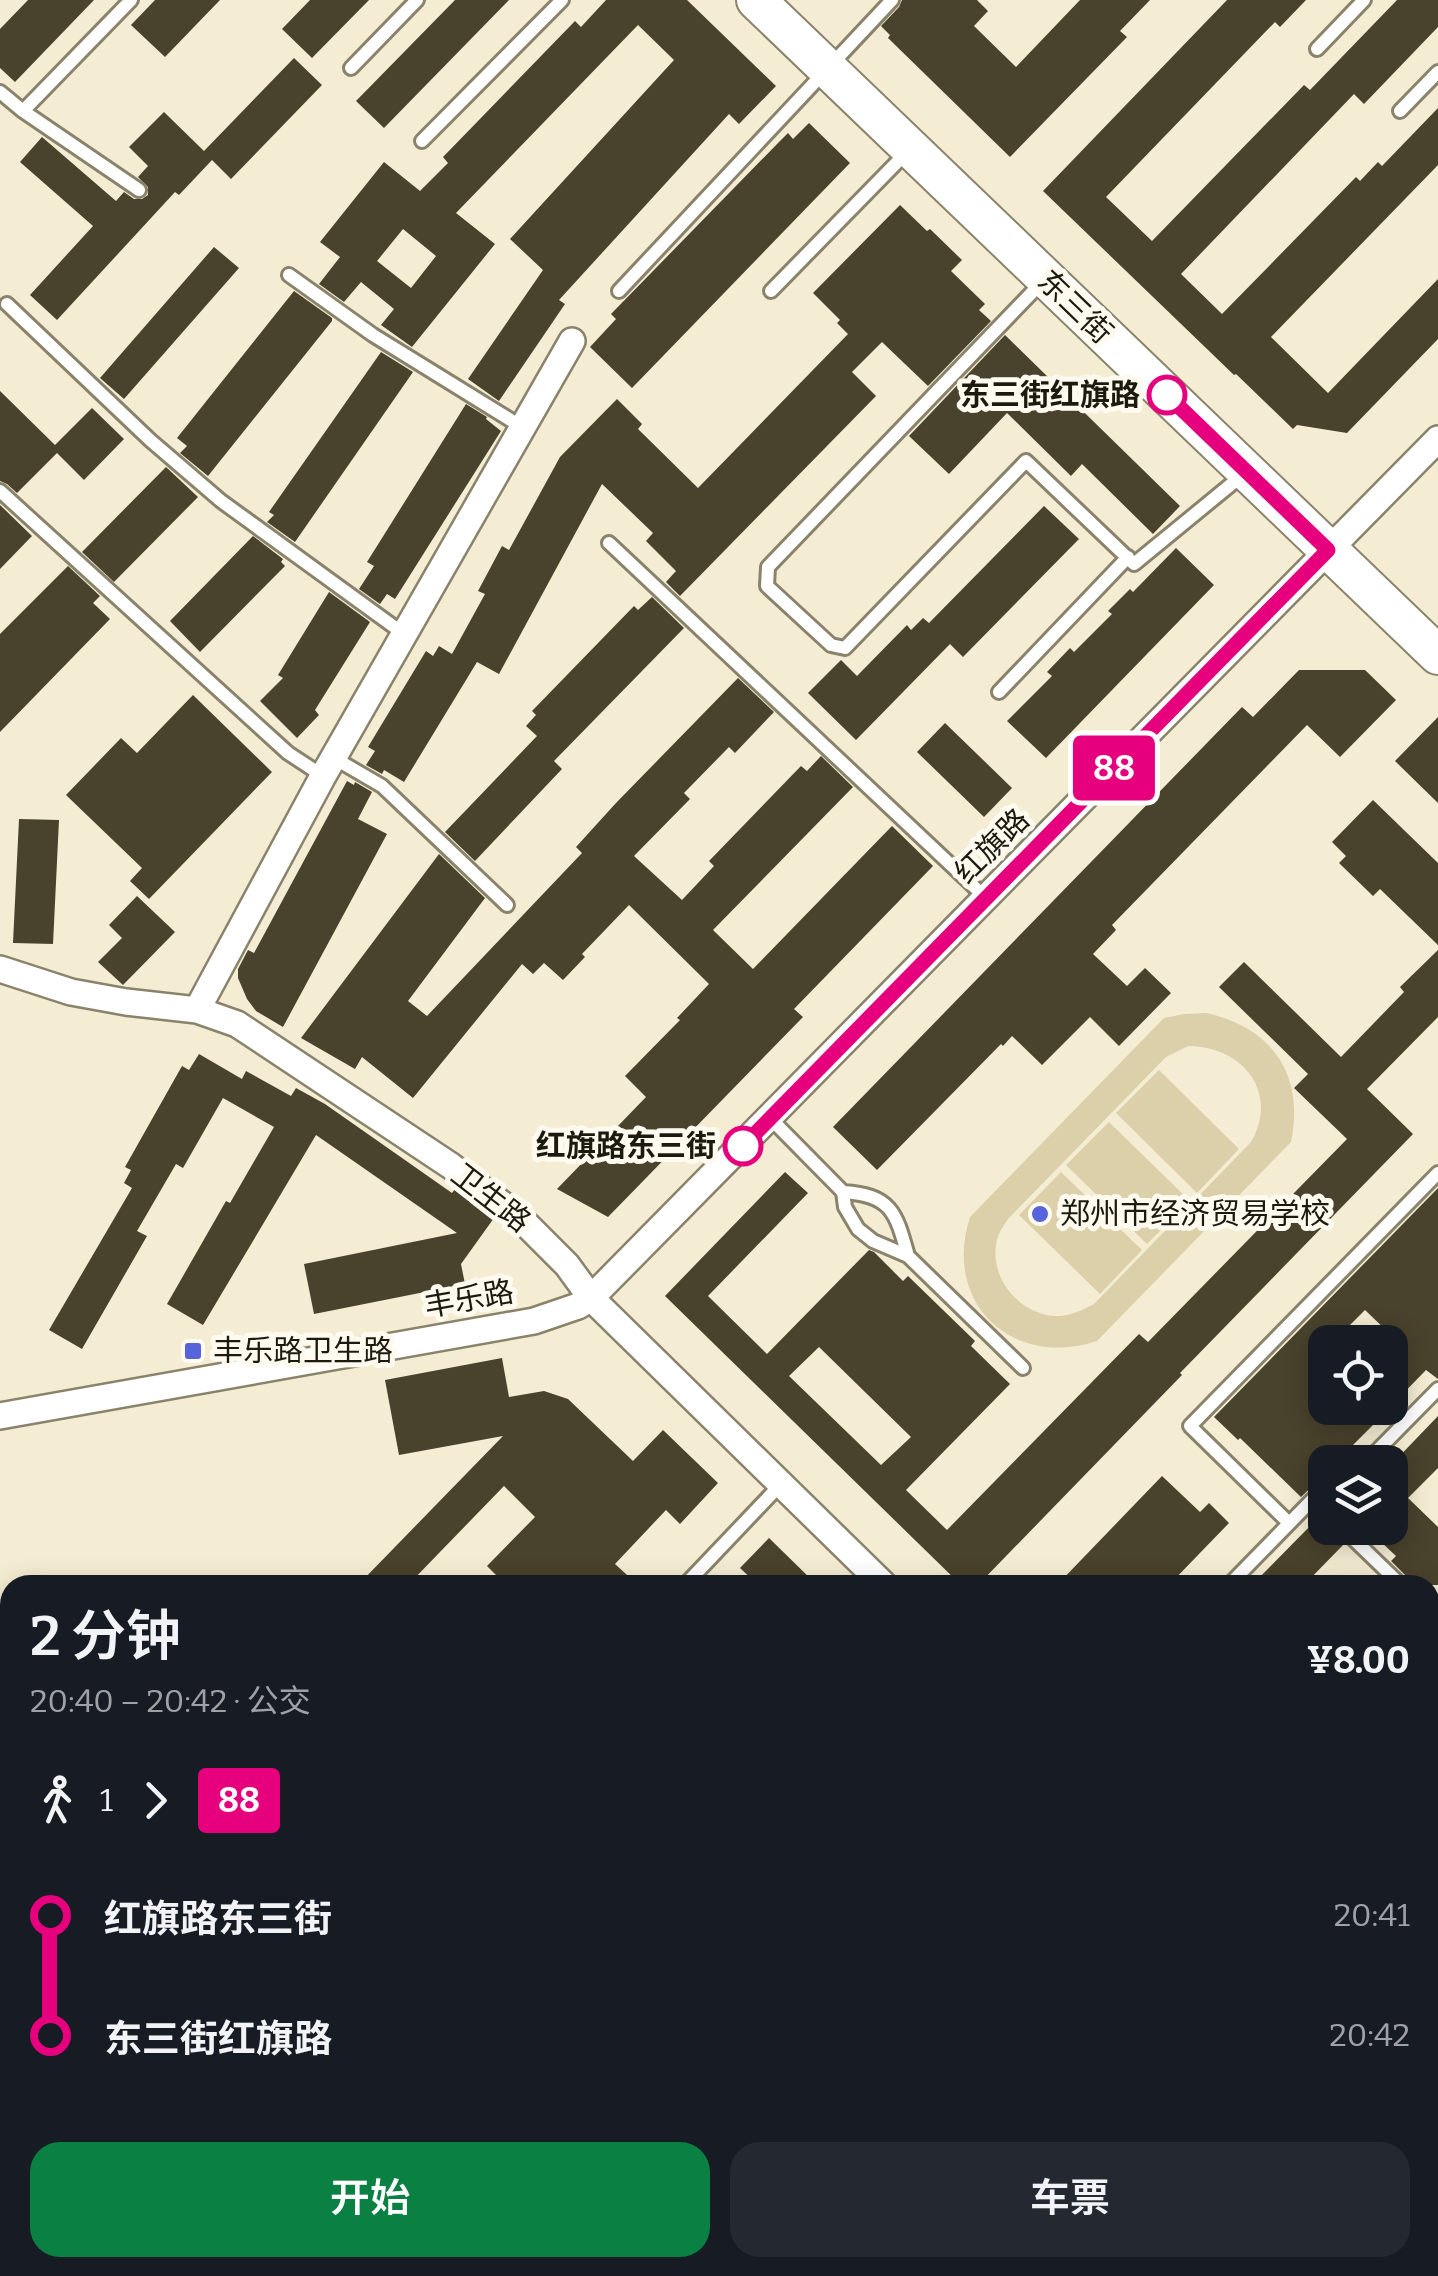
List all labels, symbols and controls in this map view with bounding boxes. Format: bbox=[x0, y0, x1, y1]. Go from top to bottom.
street label: 东三街 bbox=[1030, 263, 1120, 351]
marker: 东三街红旗路 bbox=[1148, 376, 1186, 414]
place label: 东三街红旗路 bbox=[960, 377, 1140, 413]
line badge: 88 bbox=[1069, 736, 1159, 800]
text: 88 bbox=[1093, 747, 1135, 789]
street label: 红旗路 bbox=[947, 801, 1037, 891]
marker: 红旗路东三街 bbox=[724, 1127, 762, 1165]
place label: 红旗路东三街 bbox=[536, 1128, 716, 1164]
street label: 卫生路 bbox=[444, 1156, 538, 1240]
place label: 郑州市经济贸易学校 bbox=[1060, 1196, 1330, 1232]
marker: 郑州市经济贸易学校 bbox=[1029, 1203, 1051, 1225]
street label: 丰乐路 bbox=[422, 1273, 516, 1325]
map controls bbox=[1308, 1325, 1408, 1545]
button: locate bbox=[1308, 1325, 1408, 1425]
place label: 丰乐路卫生路 bbox=[213, 1333, 393, 1369]
marker: 丰乐路卫生路 bbox=[182, 1340, 204, 1362]
button: layers bbox=[1308, 1445, 1408, 1545]
text: 2 分钟 bbox=[30, 1604, 181, 1670]
text: ¥8.00 bbox=[1307, 1637, 1410, 1683]
text: 20:40 – 20:42 · 公交 bbox=[30, 1682, 311, 1720]
icon: walk bbox=[30, 1773, 85, 1828]
icon: forward bbox=[128, 1773, 183, 1828]
text: 88 bbox=[218, 1779, 260, 1821]
text: 1 bbox=[100, 1781, 113, 1819]
text: 红旗路东三街 bbox=[104, 1896, 332, 1942]
text: 20:41 bbox=[1334, 1896, 1410, 1934]
text: 东三街红旗路 bbox=[104, 2016, 332, 2062]
text: 20:42 bbox=[1329, 2016, 1410, 2054]
button: 开始 bbox=[30, 2142, 710, 2257]
button: 车票 bbox=[730, 2142, 1410, 2257]

